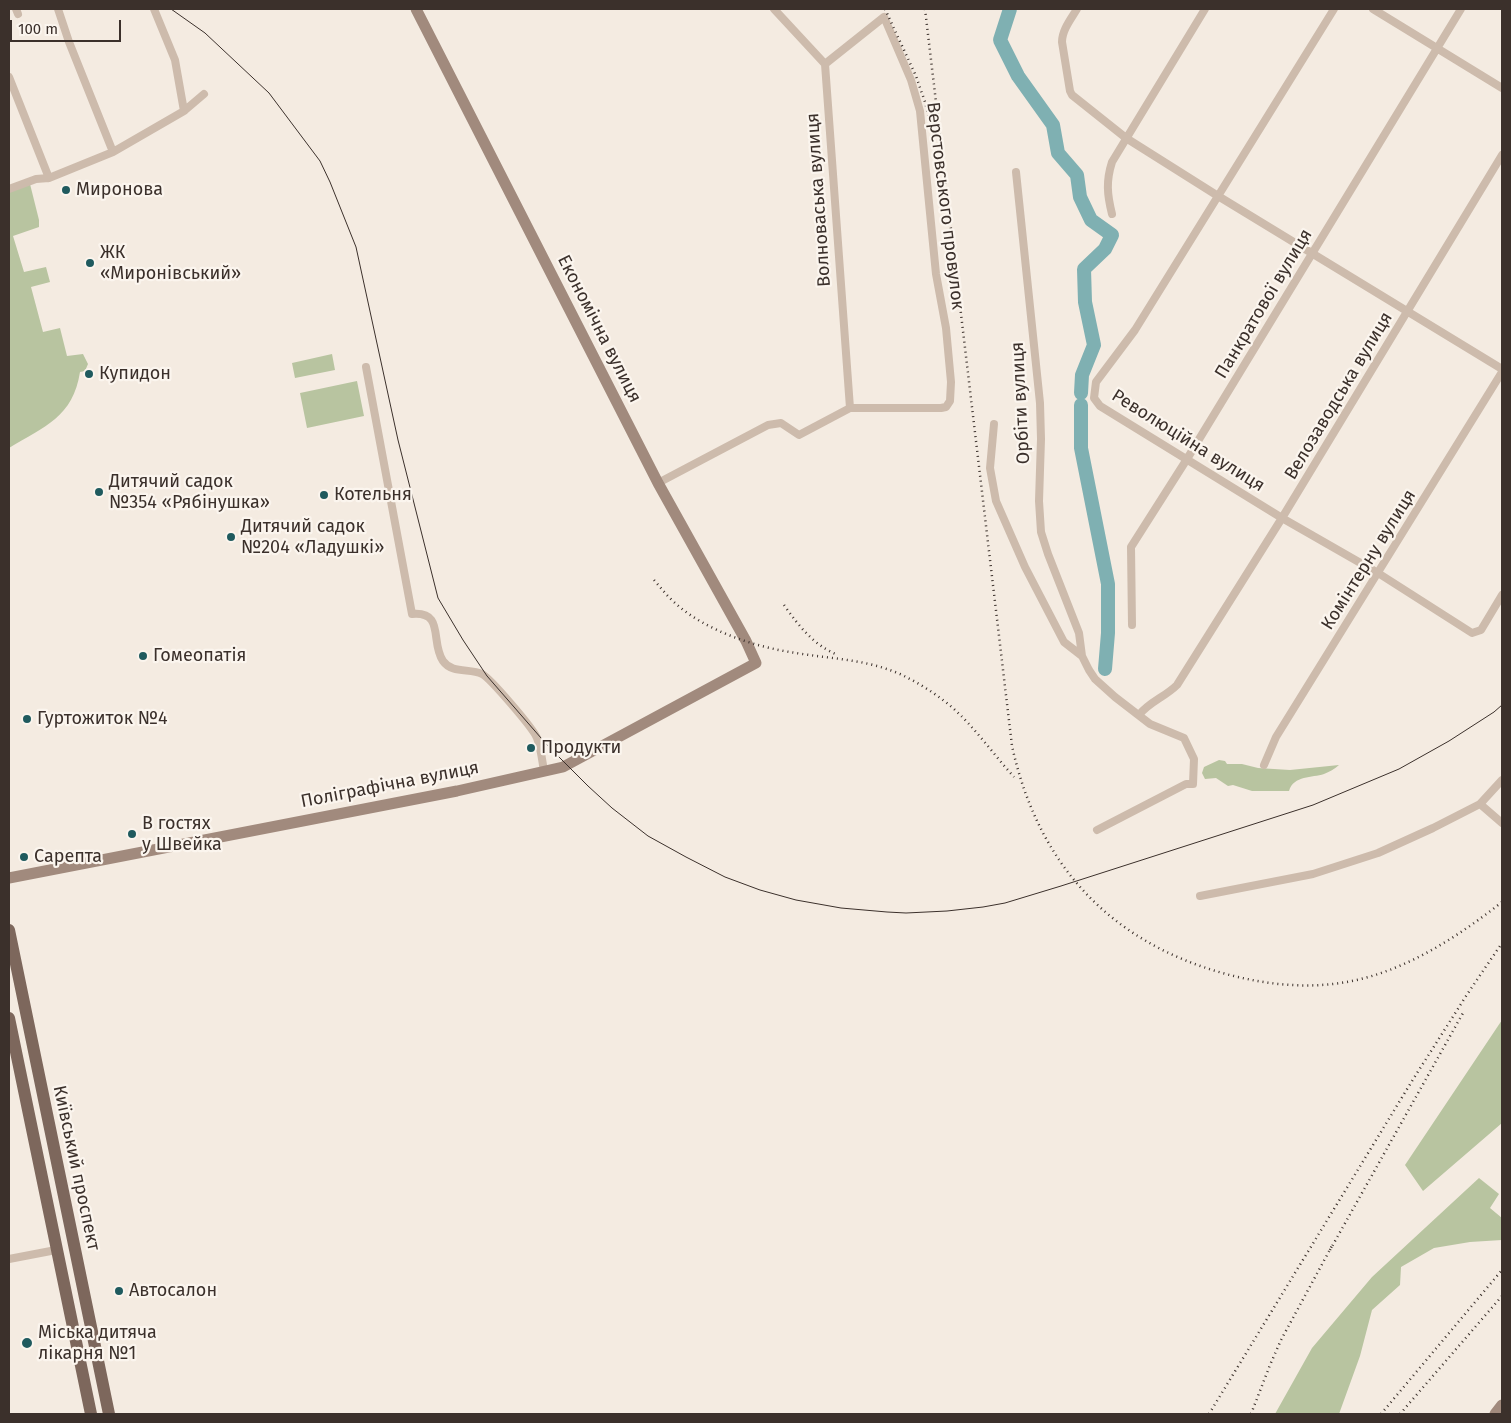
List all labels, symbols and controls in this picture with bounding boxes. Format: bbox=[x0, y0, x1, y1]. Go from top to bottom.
scale bar bbox=[12, 10, 124, 42]
text: 100 m bbox=[18, 20, 58, 38]
street label: Верстовського провулок bbox=[922, 101, 968, 311]
street label: Волноваська вулиця bbox=[802, 112, 836, 288]
place label: Миронова bbox=[76, 179, 163, 201]
marker: Миронова bbox=[60, 184, 72, 196]
street label: Панкратової вулиця bbox=[1211, 225, 1317, 383]
place label: ЖК «Миронівський» bbox=[100, 242, 241, 284]
street label: Економічна вулиця bbox=[552, 252, 646, 406]
marker: ЖК «Миронівський» bbox=[84, 257, 96, 269]
street label: Велозаводська вулиця bbox=[1280, 308, 1398, 484]
street label: Орбіти вулиця bbox=[1007, 341, 1035, 465]
place label: Купидон bbox=[99, 363, 171, 385]
marker: Купидон bbox=[83, 368, 95, 380]
street label: Революційна вулиця bbox=[1107, 385, 1269, 497]
place label: Дитячий садок №354 «Рябінушка» bbox=[109, 471, 270, 514]
place label: Котельня bbox=[334, 484, 412, 506]
marker: Дитячий садок №354 «Рябінушка» bbox=[93, 486, 105, 498]
street label: Комінтерну вулиця bbox=[1317, 486, 1421, 634]
marker: Котельня bbox=[318, 489, 330, 501]
place label: Дитячий садок №204 «Ладушкі» bbox=[241, 516, 384, 558]
marker: Дитячий садок №204 «Ладушкі» bbox=[225, 531, 237, 543]
place label: Гомеопатія bbox=[153, 645, 246, 667]
marker: Гомеопатія bbox=[137, 650, 149, 662]
place label: Гуртожиток №4 bbox=[37, 708, 168, 730]
marker: Гуртожиток №4 bbox=[21, 713, 33, 725]
place label: Продукти bbox=[541, 737, 621, 759]
marker: Продукти bbox=[525, 742, 537, 754]
street label: Поліграфічна вулиця bbox=[299, 757, 481, 813]
place label: В гостях у Швейка bbox=[142, 813, 222, 856]
marker: В гостях у Швейка bbox=[126, 828, 138, 840]
place label: Сарепта bbox=[34, 846, 102, 868]
marker: Сарепта bbox=[18, 851, 30, 863]
street label: Київський проспект bbox=[48, 1083, 104, 1253]
place label: Автосалон bbox=[129, 1280, 217, 1302]
marker: Автосалон bbox=[113, 1285, 125, 1297]
place label: Міська дитяча лікарня №1 bbox=[38, 1322, 157, 1365]
marker: Міська дитяча лікарня №1 bbox=[20, 1336, 34, 1350]

